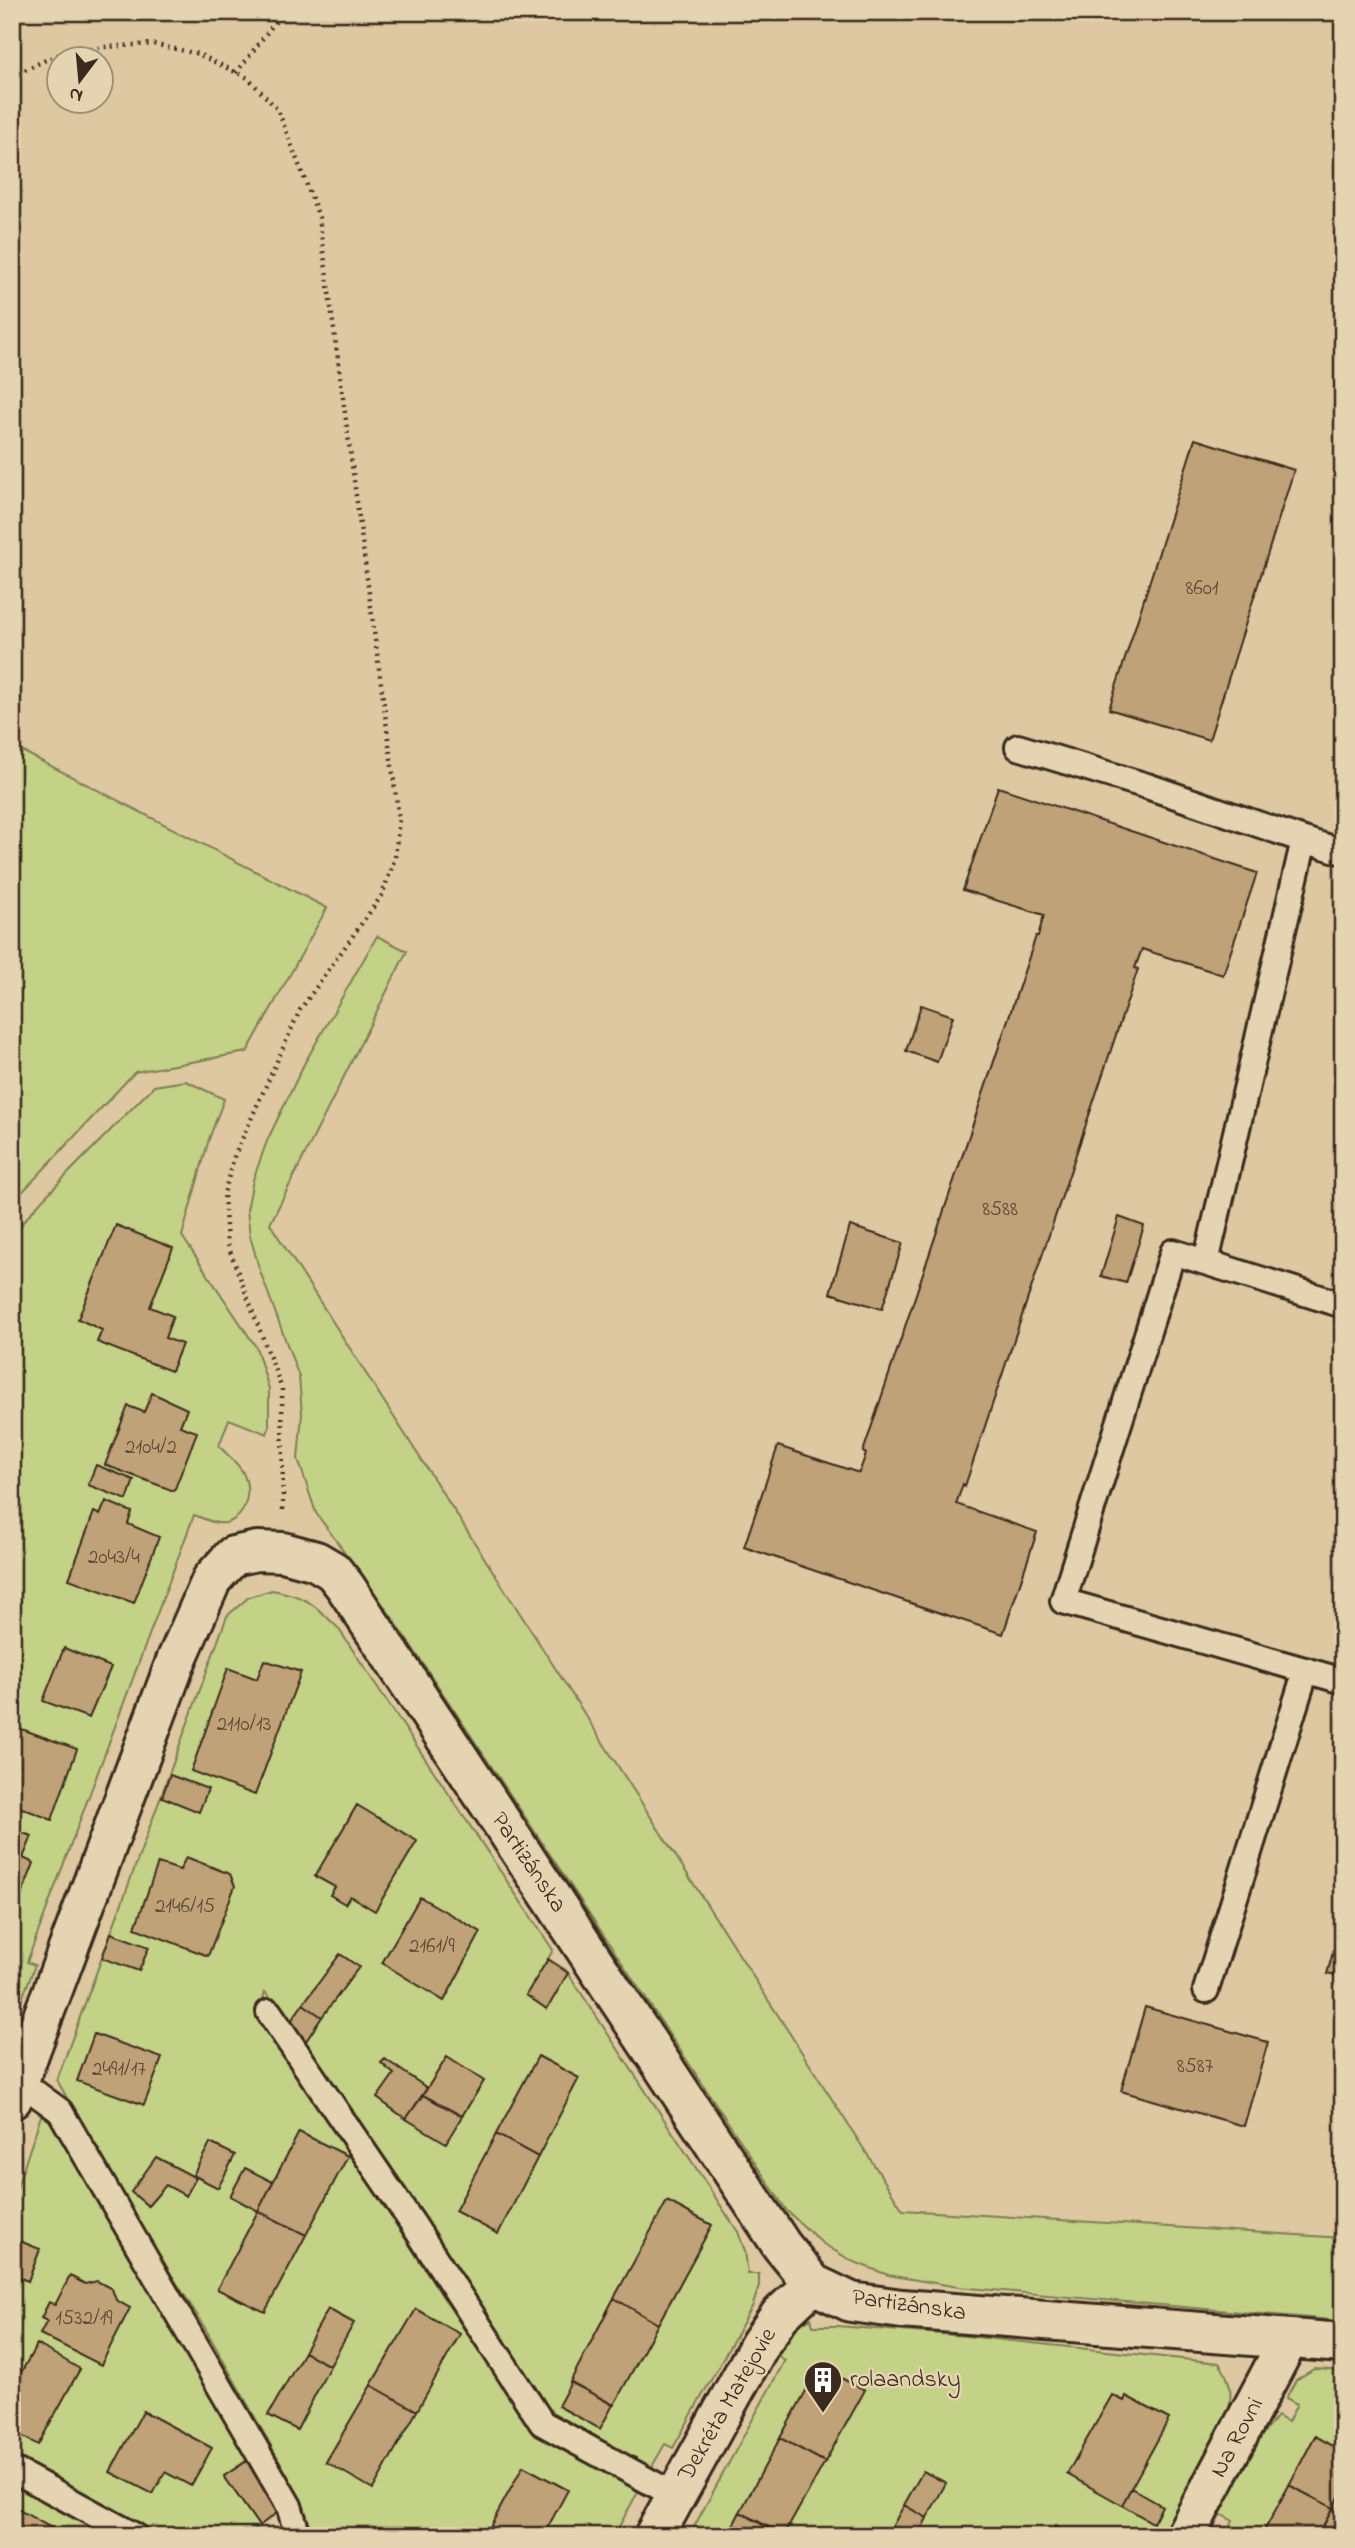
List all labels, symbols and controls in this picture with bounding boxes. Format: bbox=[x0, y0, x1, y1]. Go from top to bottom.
north arrow bbox=[46, 46, 116, 116]
text: N bbox=[66, 79, 86, 109]
house number: 8601 bbox=[1186, 574, 1219, 604]
house number: 8588 bbox=[982, 1195, 1018, 1225]
house number: 2104/2 bbox=[125, 1433, 177, 1463]
house number: 2043/4 bbox=[88, 1543, 140, 1573]
house number: 2110/13 bbox=[217, 1710, 271, 1740]
street label: Partizánska bbox=[481, 1806, 575, 1920]
house number: 2146/15 bbox=[155, 1892, 215, 1922]
house number: 2161/9 bbox=[409, 1932, 456, 1962]
house number: 8587 bbox=[1177, 2052, 1214, 2082]
house number: 2491/17 bbox=[92, 2055, 146, 2085]
street label: Partizánska bbox=[850, 2281, 968, 2331]
house number: 1532/19 bbox=[55, 2304, 113, 2334]
street label: Dekréta Matejovie bbox=[669, 2322, 786, 2489]
building icon: rolaandsky bbox=[802, 2359, 844, 2414]
place label: rolaandsky bbox=[850, 2363, 961, 2399]
street label: Na Rovni bbox=[1202, 2392, 1274, 2484]

